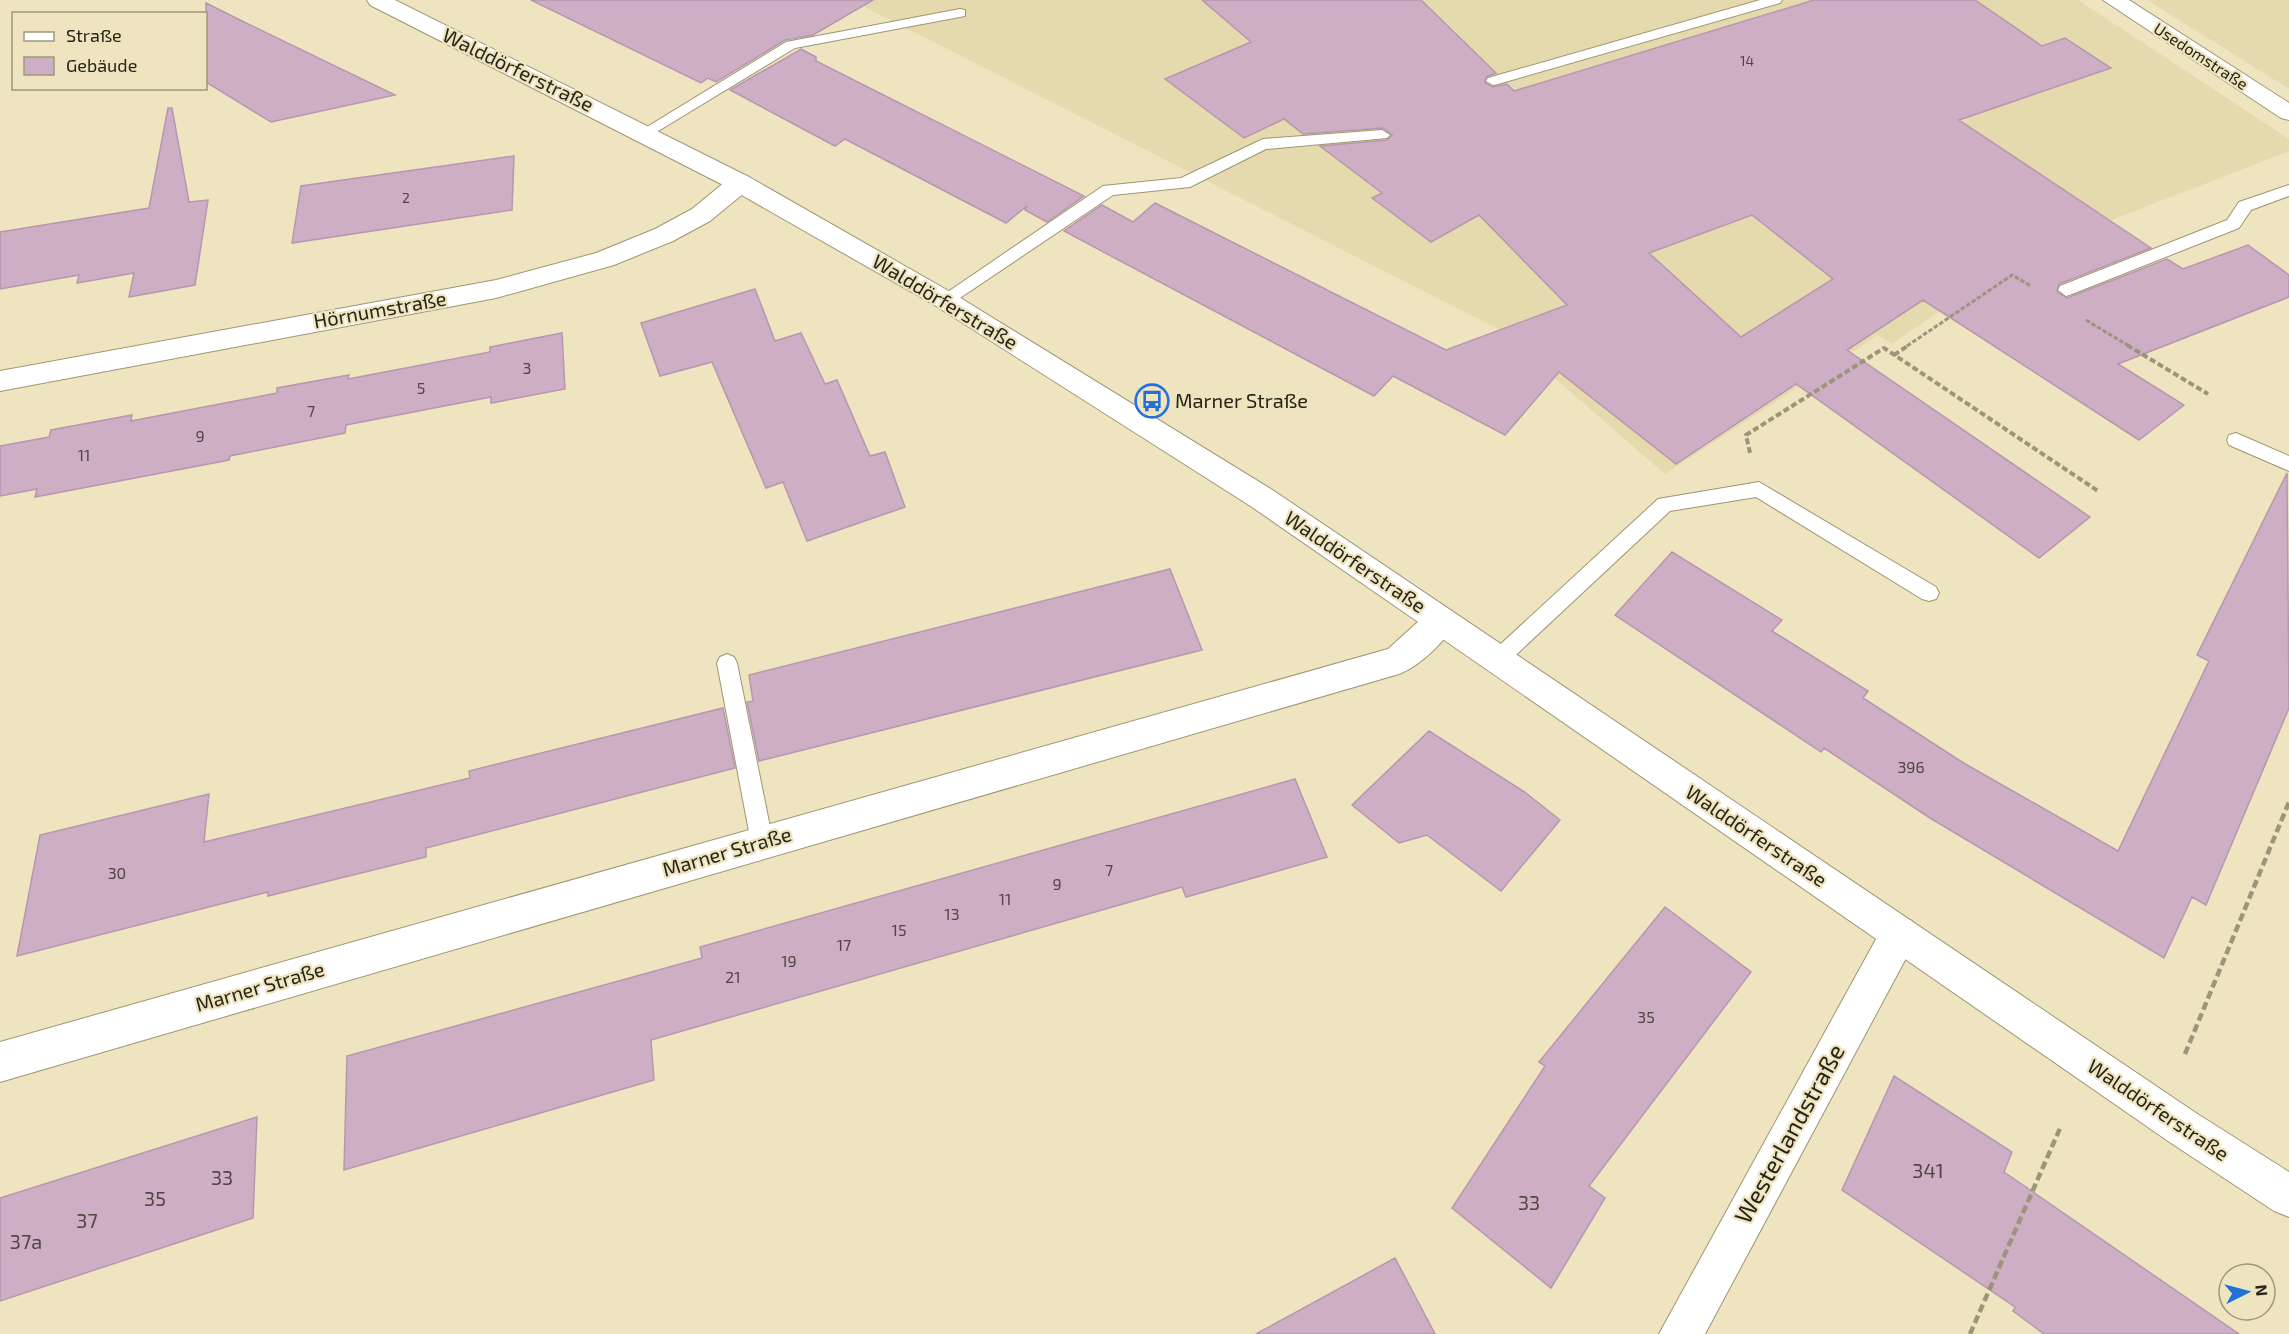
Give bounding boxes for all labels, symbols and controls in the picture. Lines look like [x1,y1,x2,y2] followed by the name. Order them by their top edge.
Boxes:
[12,12,207,90] legend
[2151,18,2252,93] street label: Usedomstraße
[439,22,598,116] street label: Walddörferstraße
[66,24,122,46] text: Straße
[1740,52,1754,69] house number: 14
[66,54,137,76] text: Gebäude
[402,189,410,206] house number: 2
[869,248,1022,354] street label: Walddörferstraße
[312,286,448,332] street label: Hörnumstraße
[523,358,531,377] house number: 3
[417,378,425,397] house number: 5
[1134,383,1170,419] bus stop icon: Marner Straße
[1175,388,1308,412] place label: Marner Straße
[307,401,315,420] house number: 7
[195,426,205,445] house number: 9
[78,445,90,464] house number: 11
[1280,505,1431,617] street label: Walddörferstraße
[1897,757,1925,776] house number: 396
[1681,779,1832,891] street label: Walddörferstraße
[660,821,794,881] street label: Marner Straße
[1105,860,1113,879] house number: 7
[108,863,126,882] house number: 30
[1052,874,1062,893] house number: 9
[999,889,1011,908] house number: 11
[944,904,960,923] house number: 13
[892,920,906,939] house number: 15
[837,935,851,954] house number: 17
[781,951,797,970] house number: 19
[193,956,327,1016] street label: Marner Straße
[725,967,741,986] house number: 21
[1637,1007,1655,1026] house number: 35
[1727,1039,1850,1228] street label: Westerlandstraße
[2083,1053,2234,1165] street label: Walddörferstraße
[1912,1158,1944,1182] house number: 341
[211,1165,233,1189] house number: 33
[144,1186,166,1210] house number: 35
[1518,1190,1540,1214] house number: 33
[76,1208,98,1232] house number: 37
[10,1229,42,1253] house number: 37a
[2217,1262,2277,1322] north arrow
[2252,1284,2272,1297] text: N

